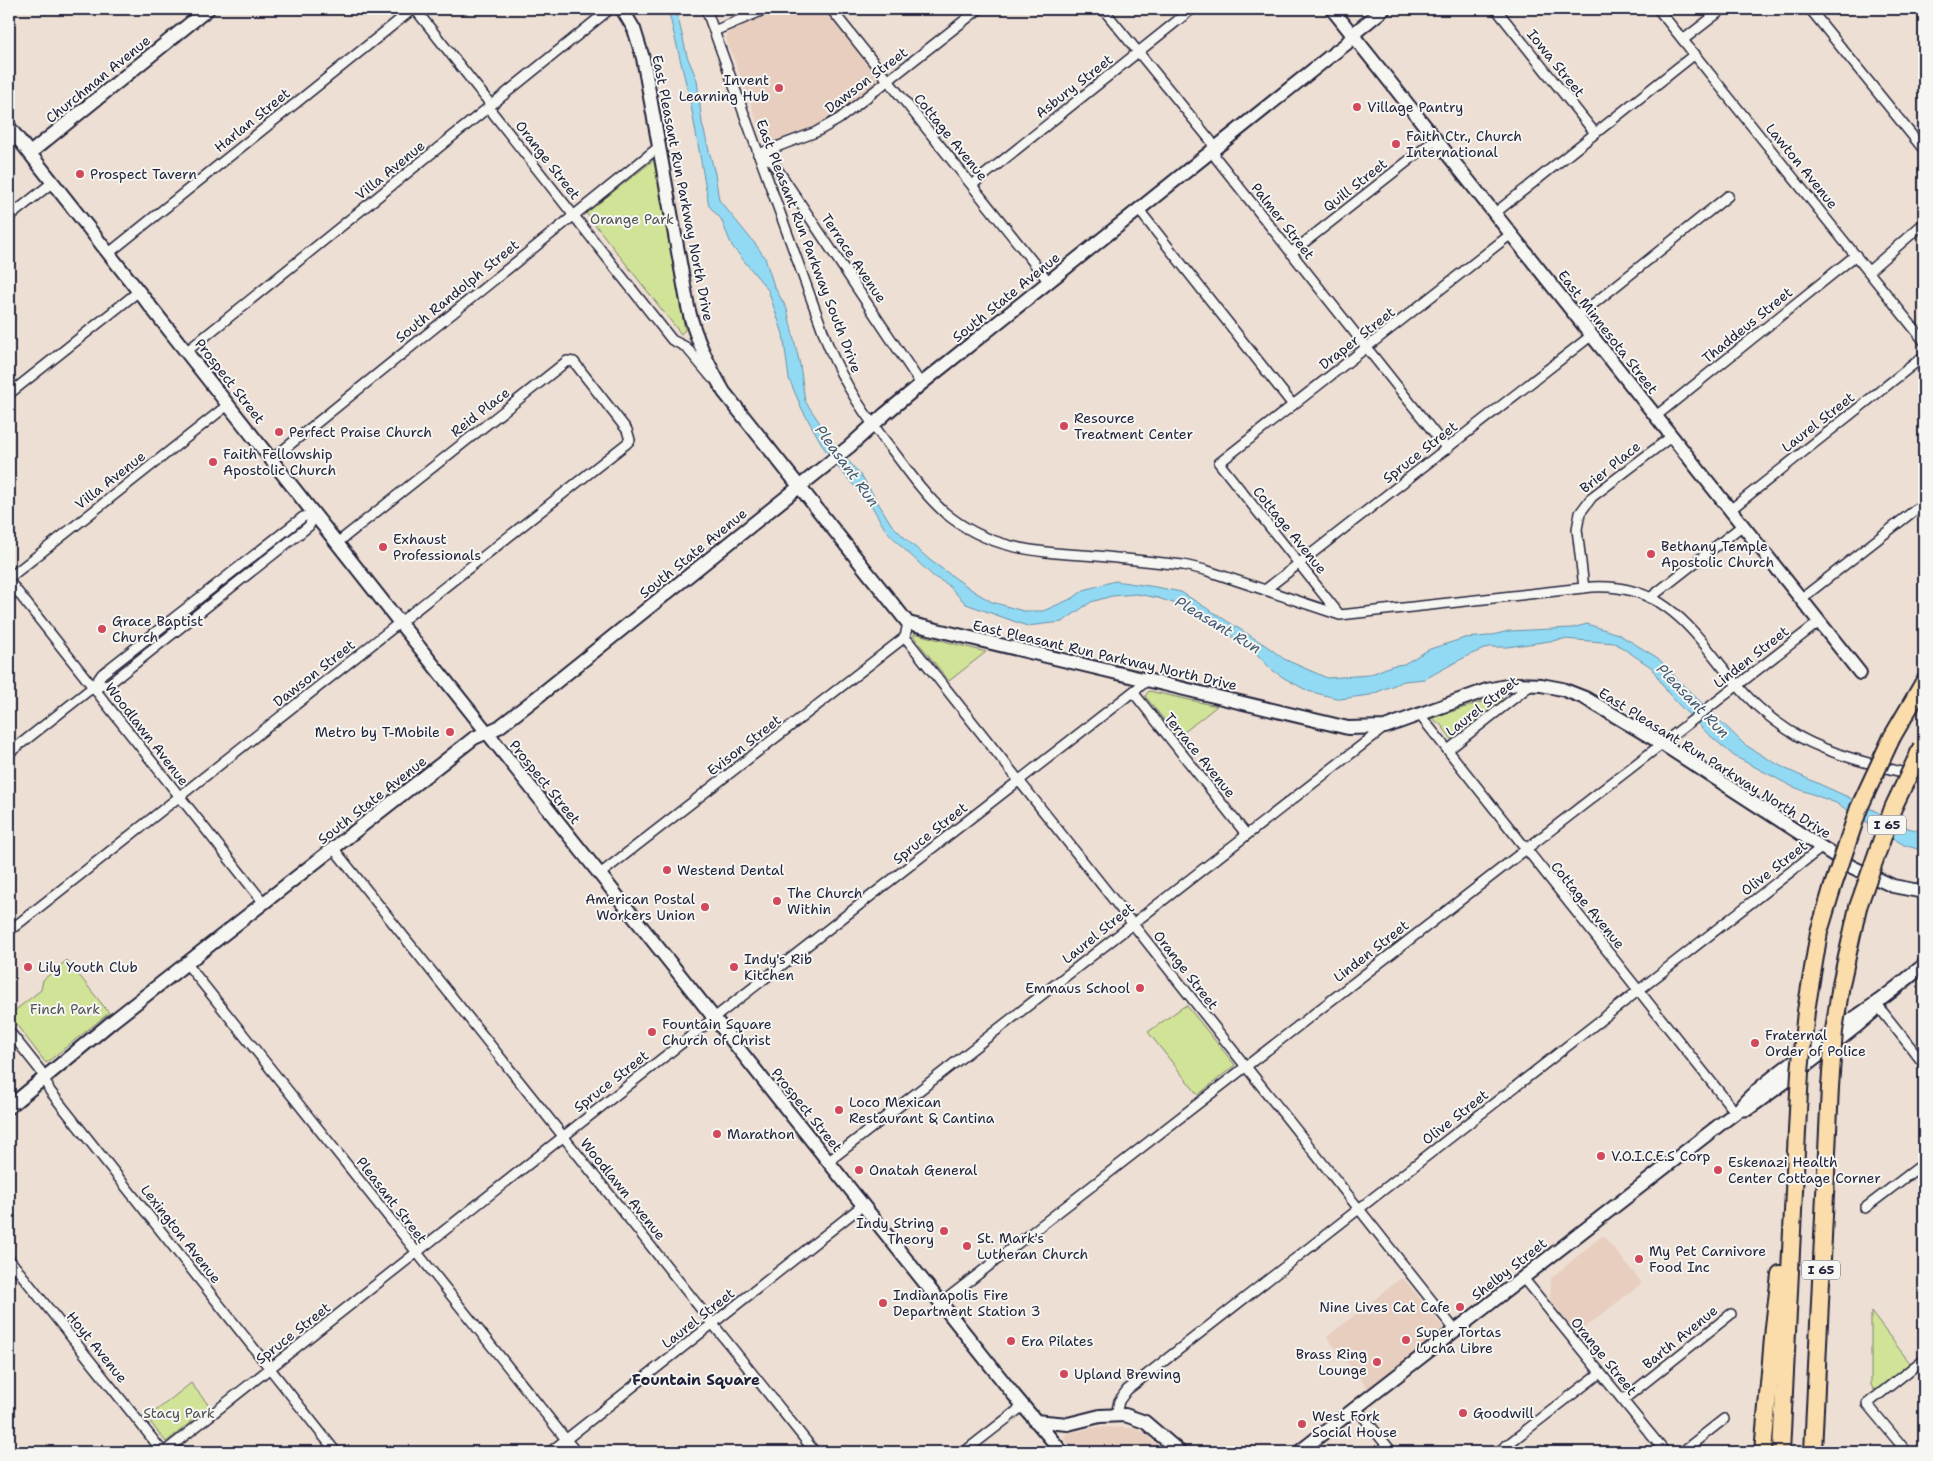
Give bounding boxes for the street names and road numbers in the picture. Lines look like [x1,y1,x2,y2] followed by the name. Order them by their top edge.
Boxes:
[1523,25,1589,101] street label: Iowa Street
[42,31,154,127] street label: Churchman Avenue
[821,43,911,117] street label: Dawson Street
[1032,50,1116,122] street label: Asbury Street
[648,53,718,323] street label: East Pleasant Run Parkway North Drive
[211,84,293,156] street label: Harlan Street
[910,90,992,184] street label: Cottage Avenue
[512,117,584,203] street label: Orange Street
[752,117,866,375] street label: East Pleasant Run Parkway South Drive
[1762,120,1842,212] street label: Lawton Avenue
[351,136,429,204] street label: Villa Avenue
[1319,154,1391,216] street label: Quill Street
[1247,179,1319,263] street label: Palmer Street
[817,210,891,306] street label: Terrace Avenue
[391,236,523,346] street label: South Randolph Street
[949,248,1064,346] street label: South State Avenue
[1554,266,1662,398] street label: East Minnesota Street
[1698,283,1796,367] street label: Thaddeus Street
[1315,303,1399,373] street label: Draper Street
[191,335,269,427] street label: Prospect Street
[447,383,513,441] street label: Reid Place
[1778,388,1858,456] street label: Laurel Street
[1379,417,1461,487] street label: Spruce Street
[1576,437,1644,497] street label: Brier Place
[71,447,149,513] street label: Villa Avenue
[1249,483,1331,577] street label: Cottage Avenue
[636,504,751,602] street label: South State Avenue
[971,616,1239,694] street label: East Pleasant Run Parkway North Drive
[1710,622,1792,692] street label: Linden Street
[269,635,359,711] street label: Dawson Street
[1442,672,1522,740] street label: Laurel Street
[101,679,193,789] street label: Woodlawn Avenue
[1595,684,1835,842] street label: East Pleasant Run Parkway North Drive
[1160,709,1240,801] street label: Terrace Avenue
[703,711,785,779] street label: Evison Street
[506,736,584,828] street label: Prospect Street
[314,752,430,848] street label: South State Avenue
[889,798,971,868] street label: Spruce Street
[1868,816,1906,834] road number: I 65
[1737,836,1811,900] street label: Olive Street
[1547,858,1629,952] street label: Cottage Avenue
[1058,898,1138,968] street label: Laurel Street
[1330,916,1412,986] street label: Linden Street
[1150,927,1222,1013] street label: Orange Street
[570,1046,652,1116] street label: Spruce Street
[768,1064,846,1156] street label: Prospect Street
[1418,1085,1492,1149] street label: Olive Street
[576,1134,670,1244] street label: Woodlawn Avenue
[353,1153,431,1247] street label: Pleasant Street
[137,1181,225,1287] street label: Lexington Avenue
[1468,1234,1550,1304] street label: Shelby Street
[1802,1260,1840,1280] road number: I 65
[658,1284,738,1352] street label: Laurel Street
[252,1298,334,1368] street label: Spruce Street
[1639,1301,1721,1373] street label: Barth Avenue
[63,1308,131,1386] street label: Hoyt Avenue
[1567,1313,1641,1399] street label: Orange Street

